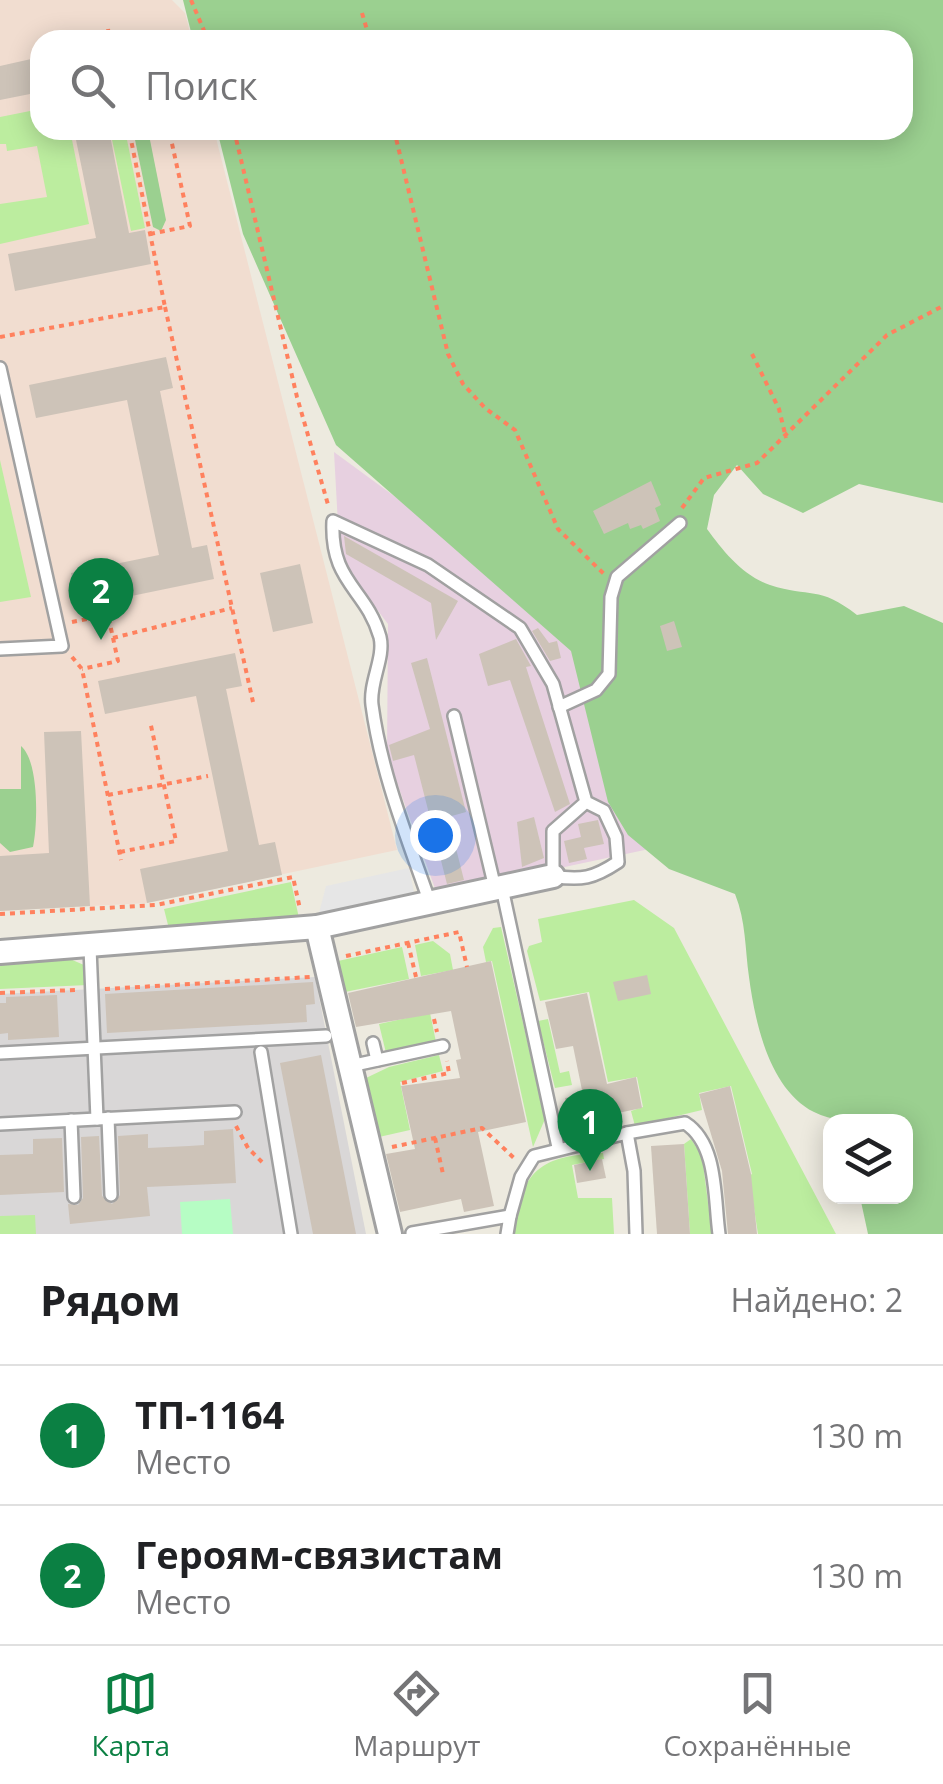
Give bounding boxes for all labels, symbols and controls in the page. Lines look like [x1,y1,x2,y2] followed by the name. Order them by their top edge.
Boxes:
[30,30,913,140] search box
[65,58,120,113] icon: search
[145,59,258,111] text: Поиск
[68,558,134,640] pin: 2
[410,810,461,861] your location
[558,1088,622,1171] pin: 1
[823,1114,913,1204] map controls
[823,1114,913,1204] button: layers
[40,1271,181,1328] text: Рядом
[730,1278,903,1321] text: Найдено: 2
[135,1388,284,1440] text: ТП-1164
[63,1414,82,1457] text: 1
[810,1414,903,1457] text: 130 m
[135,1440,231,1483] text: Место
[135,1528,503,1580] text: Героям-связистам
[63,1554,82,1597] text: 2
[810,1554,903,1597] text: 130 m
[135,1580,231,1623] text: Место
[92,1666,170,1764] tab: Карта
[353,1666,480,1764] tab: Маршрут
[663,1666,851,1764] tab: Сохранённые

